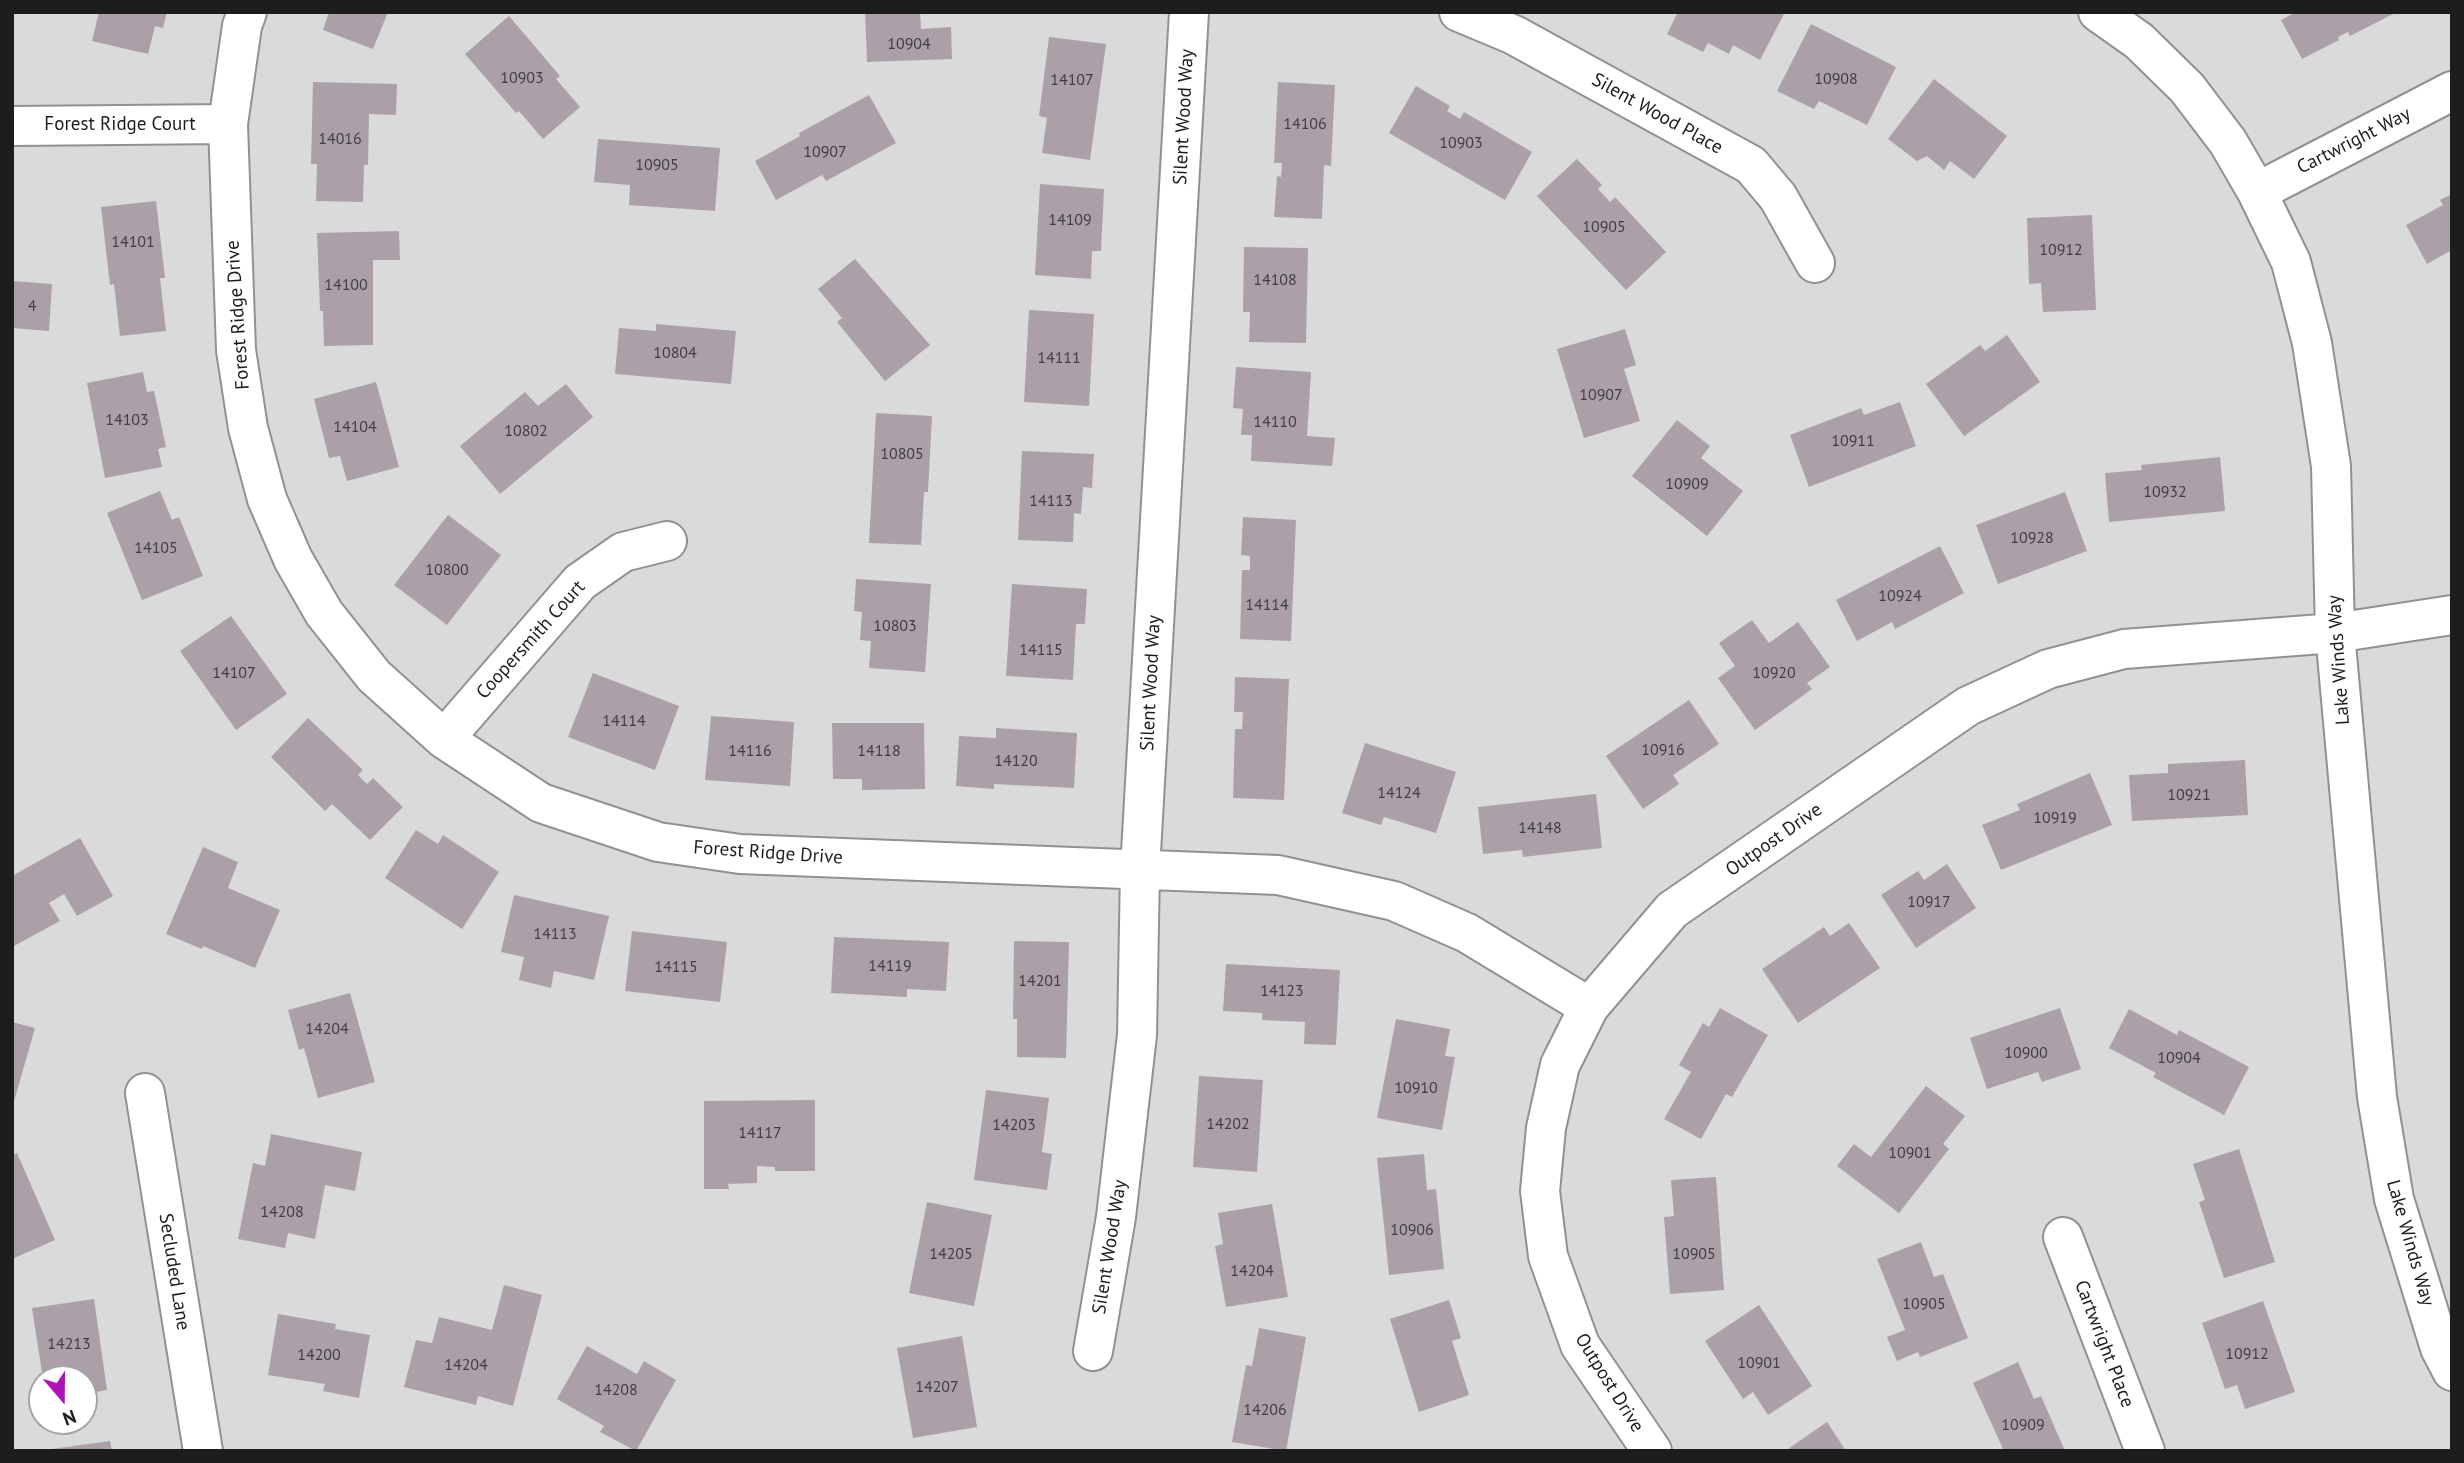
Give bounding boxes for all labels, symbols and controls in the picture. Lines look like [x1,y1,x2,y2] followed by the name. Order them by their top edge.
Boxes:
[887,34,931,54] house number: 10904
[1169,48,1199,186] street label: Silent Wood Way
[500,68,544,88] house number: 10903
[1588,69,1726,159] street label: Silent Wood Place
[1814,69,1858,89] house number: 10908
[1050,70,1094,90] house number: 14107
[2293,103,2415,179] street label: Cartwright Way
[44,114,196,136] street label: Forest Ridge Court
[1283,114,1327,134] house number: 14106
[318,129,362,149] house number: 14016
[1439,133,1483,153] house number: 10903
[803,142,847,162] house number: 10907
[635,155,679,175] house number: 10905
[1048,210,1092,230] house number: 14109
[1582,217,1626,237] house number: 10905
[111,232,155,252] house number: 14101
[221,240,255,390] street label: Forest Ridge Drive
[2039,240,2083,260] house number: 10912
[1253,270,1297,290] house number: 14108
[324,275,368,295] house number: 14100
[28,296,36,316] house number: 4
[653,343,697,363] house number: 10804
[1037,348,1081,368] house number: 14111
[1579,385,1623,405] house number: 10907
[105,410,149,430] house number: 14103
[1253,412,1297,432] house number: 14110
[333,417,377,437] house number: 14104
[504,421,548,441] house number: 10802
[1831,431,1875,451] house number: 10911
[880,444,924,464] house number: 10805
[1665,474,1709,494] house number: 10909
[2143,482,2187,502] house number: 10932
[1029,491,1073,511] house number: 14113
[2010,528,2054,548] house number: 10928
[134,538,178,558] house number: 14105
[425,560,469,580] house number: 10800
[472,576,590,704] street label: Coopersmith Court
[1878,586,1922,606] house number: 10924
[2323,594,2355,726] street label: Lake Winds Way
[1245,595,1289,615] house number: 14114
[1136,614,1166,752] street label: Silent Wood Way
[873,616,917,636] house number: 10803
[1019,640,1063,660] house number: 14115
[212,663,256,683] house number: 14107
[1752,663,1796,683] house number: 10920
[602,711,646,731] house number: 14114
[1641,740,1685,760] house number: 10916
[728,741,772,761] house number: 14116
[857,741,901,761] house number: 14118
[994,751,1038,771] house number: 14120
[1377,783,1421,803] house number: 14124
[2167,785,2211,805] house number: 10921
[1721,798,1827,882] street label: Outpost Drive
[2033,808,2077,828] house number: 10919
[1518,818,1562,838] house number: 14148
[693,836,843,870] street label: Forest Ridge Drive
[1907,892,1951,912] house number: 10917
[533,924,577,944] house number: 14113
[868,956,912,976] house number: 14119
[654,957,698,977] house number: 14115
[1018,971,1062,991] house number: 14201
[1260,981,1304,1001] house number: 14123
[305,1019,349,1039] house number: 14204
[2004,1043,2048,1063] house number: 10900
[2157,1048,2201,1068] house number: 10904
[1394,1078,1438,1098] house number: 10910
[1206,1114,1250,1134] house number: 14202
[992,1115,1036,1135] house number: 14203
[738,1123,782,1143] house number: 14117
[1888,1143,1932,1163] house number: 10901
[2381,1177,2439,1309] street label: Lake Winds Way
[1088,1178,1132,1316] street label: Silent Wood Way
[260,1202,304,1222] house number: 14208
[154,1212,194,1332] street label: Secluded Lane
[1390,1220,1434,1240] house number: 10906
[929,1244,973,1264] house number: 14205
[1672,1244,1716,1264] house number: 10905
[1230,1261,1274,1281] house number: 14204
[2069,1277,2139,1411] street label: Cartwright Place
[1902,1294,1946,1314] house number: 10905
[1570,1329,1648,1437] street label: Outpost Drive
[47,1334,91,1354] house number: 14213
[2225,1344,2269,1364] house number: 10912
[297,1345,341,1365] house number: 14200
[1737,1353,1781,1373] house number: 10901
[444,1355,488,1375] house number: 14204
[28,1365,98,1435] north arrow
[915,1377,959,1397] house number: 14207
[594,1380,638,1400] house number: 14208
[1243,1400,1287,1420] house number: 14206
[60,1404,79,1431] text: N
[2001,1415,2045,1435] house number: 10909

